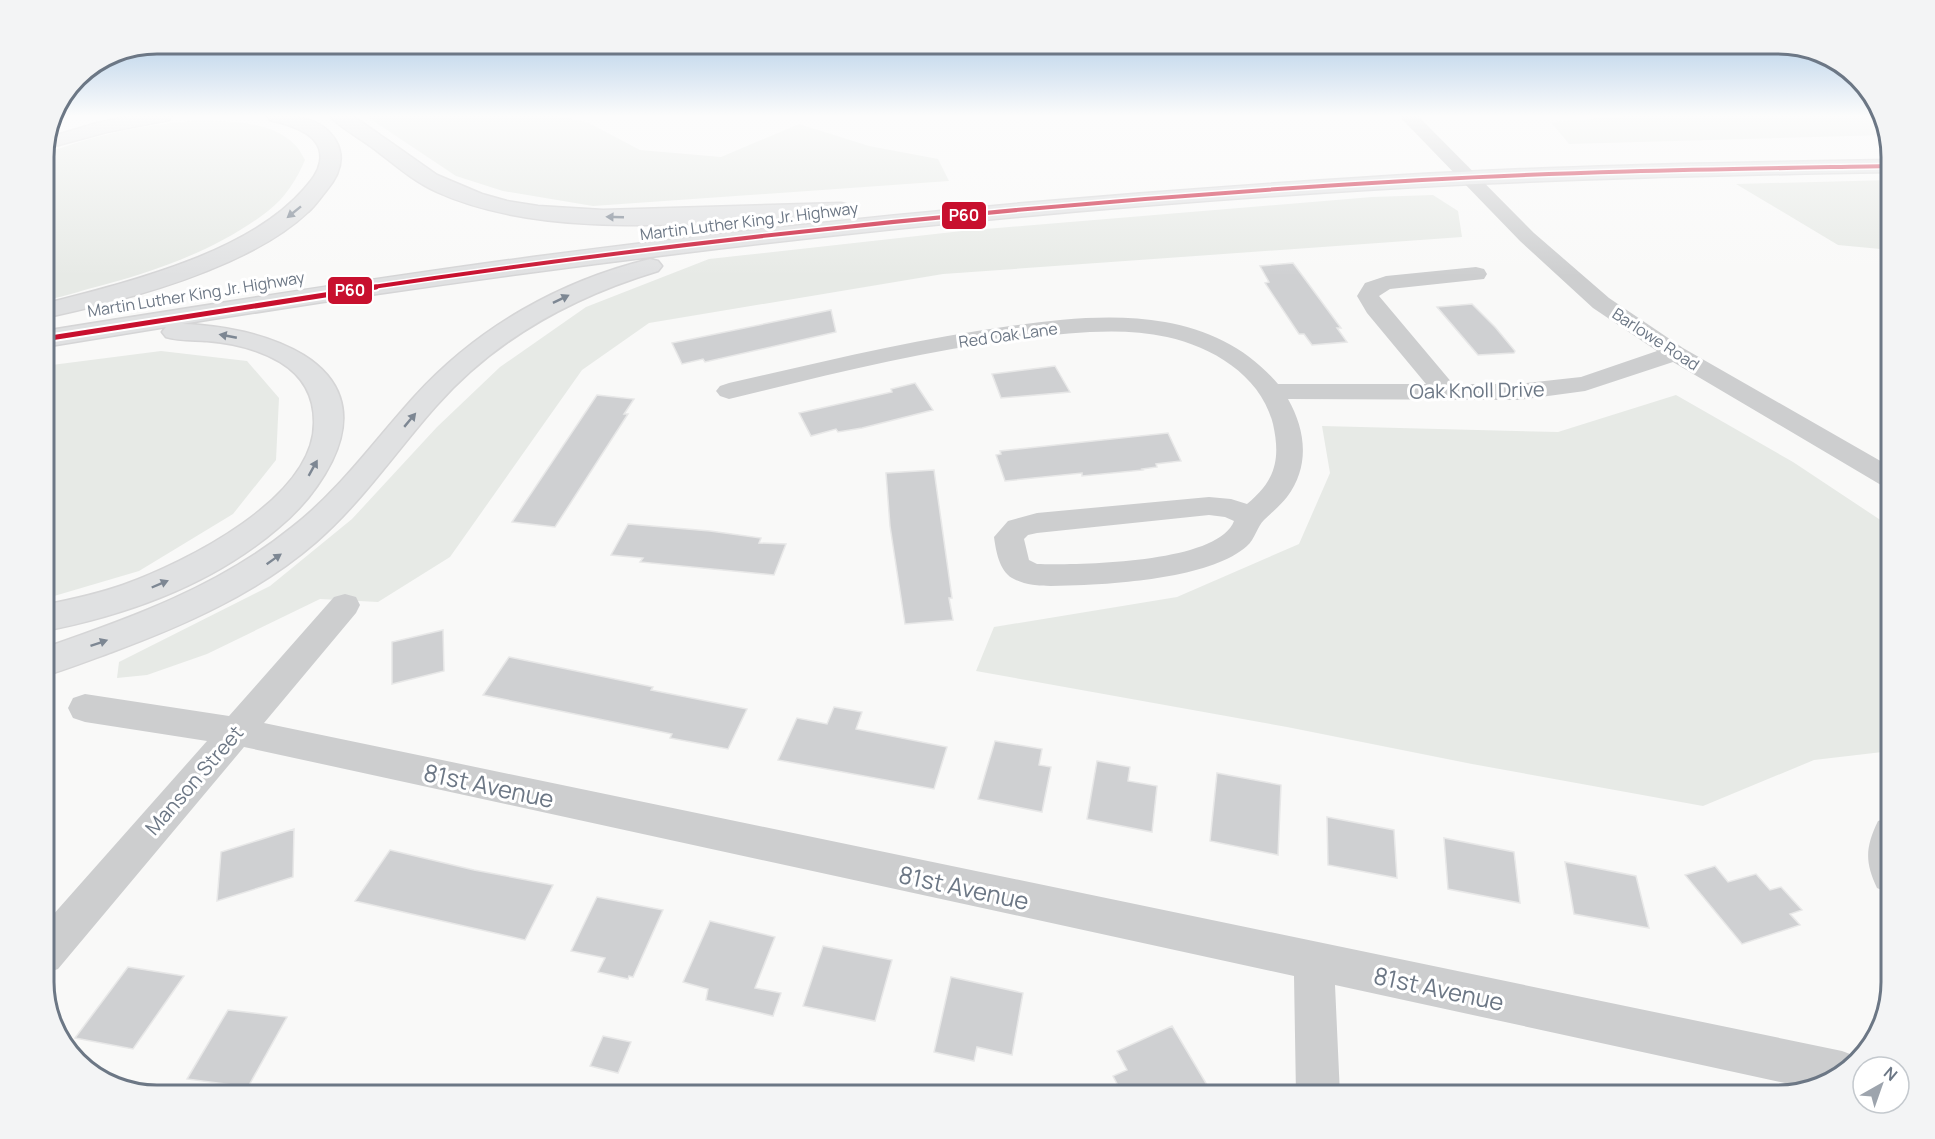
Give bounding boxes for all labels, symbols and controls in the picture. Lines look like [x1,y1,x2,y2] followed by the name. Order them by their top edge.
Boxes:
[639,197,860,245] street label: Martin Luther King Jr. Highway
[941,201,987,230] line badge: P60
[949,204,979,226] text: P60
[286,205,301,218] one-way arrow
[606,213,625,222] one-way arrow
[86,266,307,322] street label: Martin Luther King Jr. Highway
[327,276,373,305] line badge: P60
[335,279,365,301] text: P60
[552,295,569,304] one-way arrow
[1608,303,1704,375] street label: Barlowe Road
[957,317,1059,353] street label: Red Oak Lane
[218,331,237,340] one-way arrow
[1409,375,1545,405] street label: Oak Knoll Drive
[403,413,416,428] one-way arrow
[308,460,318,477] one-way arrow
[266,554,282,565] one-way arrow
[151,579,169,588] one-way arrow
[90,637,108,647] one-way arrow
[139,720,249,840] street label: Manson Street
[421,755,557,815] street label: 81st Avenue
[896,857,1032,917] street label: 81st Avenue
[1371,958,1507,1018] street label: 81st Avenue
[1851,1055,1911,1115] north arrow
[1879,1061,1902,1086] text: N

